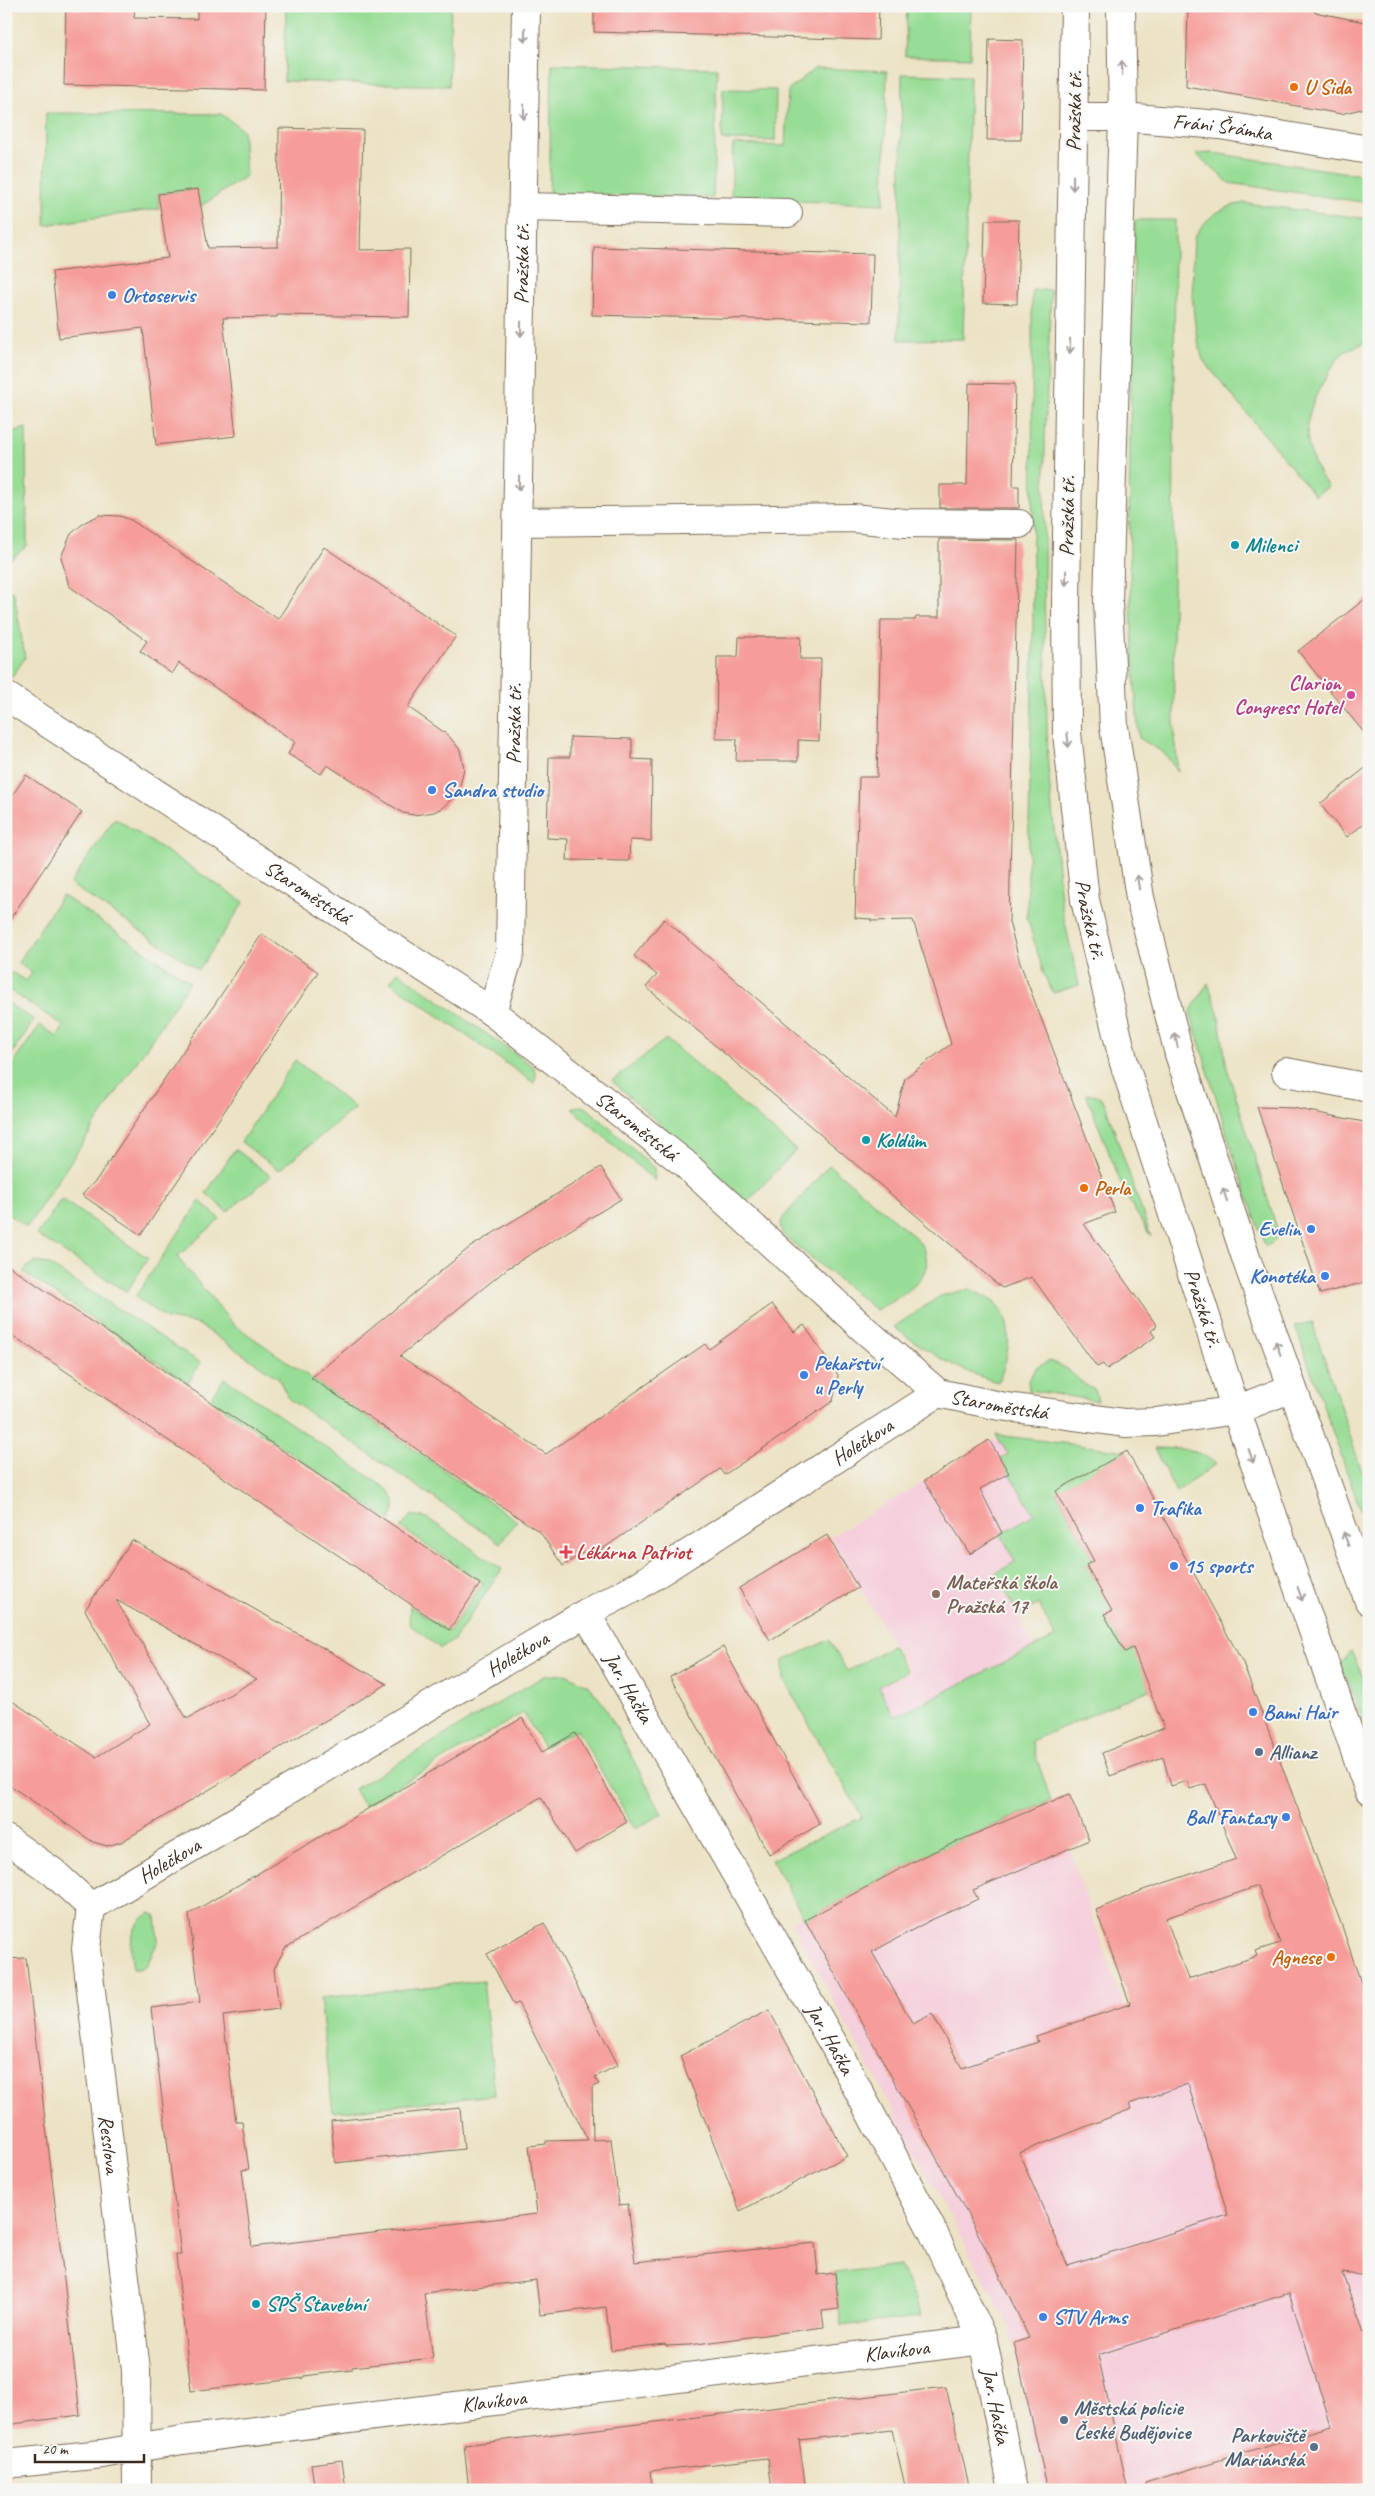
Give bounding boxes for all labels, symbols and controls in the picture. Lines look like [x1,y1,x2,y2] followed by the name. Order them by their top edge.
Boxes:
[521,27,530,43] one-way arrow
[1117,60,1127,76] one-way arrow
[1060,70,1088,152] street label: Pražská tř.
[1304,74,1353,100] place label: U Sida
[1288,81,1300,93] marker: U Sida
[519,104,529,120] one-way arrow
[1172,108,1276,147] street label: Fráni Šrámka
[1068,174,1078,191] one-way arrow
[508,222,535,304] street label: Pražská tř.
[122,282,198,308] place label: Ortoservis
[106,289,118,301] marker: Ortoservis
[516,321,526,337] one-way arrow
[1066,337,1075,353] one-way arrow
[514,474,524,491] one-way arrow
[1053,475,1081,557] street label: Pražská tř.
[1245,532,1300,558] place label: Milenci
[1229,539,1241,551] marker: Milenci
[1061,570,1071,586] one-way arrow
[1234,670,1345,720] place label: Clarion Congress Hotel
[500,682,528,764] street label: Pražská tř.
[1345,689,1357,701] marker: Clarion Congress Hotel
[1063,732,1073,748] one-way arrow
[442,777,546,803] place label: Sandra studio
[426,784,438,796] marker: Sandra studio
[259,854,358,931] street label: Staroměstská
[1133,874,1143,890] one-way arrow
[1070,878,1112,963] street label: Pražská tř.
[1171,1032,1180,1048] one-way arrow
[590,1085,685,1168] street label: Staroměstská
[876,1127,927,1153] place label: Koldům
[860,1134,872,1146] marker: Koldům
[1094,1175,1132,1201] place label: Perla
[1078,1182,1090,1194] marker: Perla
[1220,1187,1229,1203] one-way arrow
[1259,1216,1302,1242] place label: Evelin
[1305,1223,1317,1235] marker: Evelin
[1250,1263,1317,1289] place label: Konotéka
[1178,1265,1228,1351] street label: Pražská tř.
[1319,1270,1331,1282] marker: Konotéka
[1273,1341,1282,1357] one-way arrow
[814,1350,884,1400] place label: Pekařství u Perly
[798,1369,810,1381] marker: Pekařství u Perly
[948,1383,1051,1426] street label: Staroměstská
[827,1412,899,1471] street label: Holečkova
[1247,1448,1257,1464] one-way arrow
[1150,1495,1202,1521] place label: Trafika
[1134,1502,1146,1514] marker: Trafika
[1341,1532,1350,1547] one-way arrow
[576,1539,694,1565] place label: Lékárna Patriot
[560,1546,572,1558] marker: Lékárna Patriot
[1184,1553,1255,1579] place label: 15 sports
[1168,1560,1180,1572] marker: 15 sports
[946,1569,1058,1619] place label: Mateřská škola Pražská 17
[1296,1586,1305,1601] one-way arrow
[930,1588,942,1600] marker: Mateřská škola Pražská 17
[482,1624,555,1682] street label: Holečkova
[598,1647,660,1729] street label: Jar. Haška
[1263,1699,1339,1725] place label: Bami Hair
[1247,1706,1259,1718] marker: Bami Hair
[1269,1739,1319,1765] place label: Allianz
[1253,1746,1265,1758] marker: Allianz
[1185,1804,1279,1830] place label: Ball Fantasy
[1280,1811,1292,1823] marker: Ball Fantasy
[133,1831,206,1889] street label: Holečkova
[1272,1944,1323,1970] place label: Agnese
[1325,1951,1337,1963] marker: Agnese
[799,1998,861,2080] street label: Jar. Haška
[93,2114,126,2177] street label: Resslova
[266,2291,370,2317] place label: SPŠ Stavební
[250,2298,262,2310] marker: SPŠ Stavební
[1053,2304,1130,2330] place label: STV Arms
[1037,2311,1049,2323] marker: STV Arms
[863,2334,932,2368] street label: Klavíkova
[976,2365,1017,2448] street label: Jar. Haška
[460,2384,529,2418] street label: Klavíkova
[1074,2395,1192,2445] place label: Městská policie České Budějovice
[1058,2414,1070,2426] marker: Městská policie České Budějovice
[1224,2422,1307,2472] place label: Parkoviště Mariánská
[35,2431,144,2463] scale bar
[42,2440,69,2459] text: 20 m
[1308,2441,1320,2453] marker: Parkoviště Mariánská

